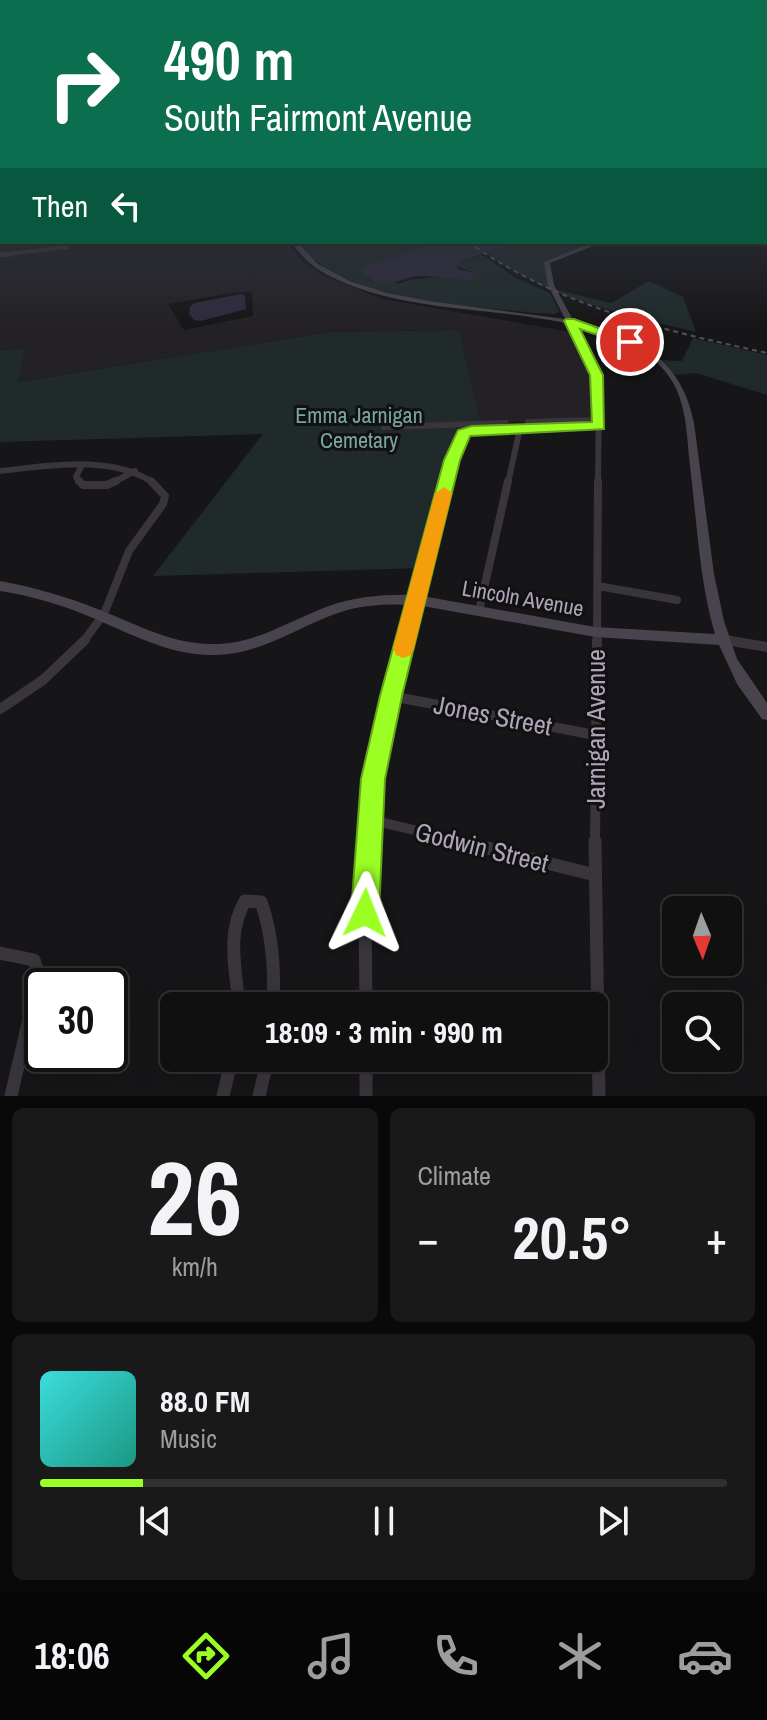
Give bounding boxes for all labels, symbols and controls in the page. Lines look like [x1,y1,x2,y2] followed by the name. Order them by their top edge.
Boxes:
[164,22,294,97] text: 490 m
[32,32,136,136] icon: right
[164,94,472,142] text: South Fairmont Avenue
[104,184,148,228] icon: left
[32,186,88,226] text: Then
[596,308,664,376] pin
[608,320,652,364] icon: arrive
[295,400,423,455] park label: Emma Jarnigan Cemetary
[460,573,586,623] street label: Lincoln Avenue
[578,649,613,809] street label: Jarnigan Avenue
[431,686,555,744] street label: Jones Street
[412,814,552,880] street label: Godwin Street
[323,871,407,955] position arrow
[662,896,742,976] north arrow
[662,896,742,1072] map controls
[24,968,128,1072] speed limit sign: 30
[662,992,742,1072] button: search
[265,1012,503,1052] text: 18:09 · 3 min · 990 m
[147,1127,242,1267] text: 26
[418,1158,491,1193] text: Climate
[512,1197,632,1278] text: 20.5°
[418,1208,439,1268] text: −
[706,1208,727,1268] text: +
[172,1249,218,1284] text: km/h
[160,1381,250,1421] text: 88.0 FM
[160,1421,217,1456] text: Music
[133,1499,177,1543] icon: previous
[362,1499,406,1543] icon: pause
[591,1499,635,1543] icon: next
[178,1628,234,1684] icon: directions
[303,1628,359,1684] icon: music
[428,1628,484,1684] icon: phone
[552,1628,608,1684] icon: climate
[677,1628,733,1684] icon: car
[34,1632,110,1680] text: 18:06

